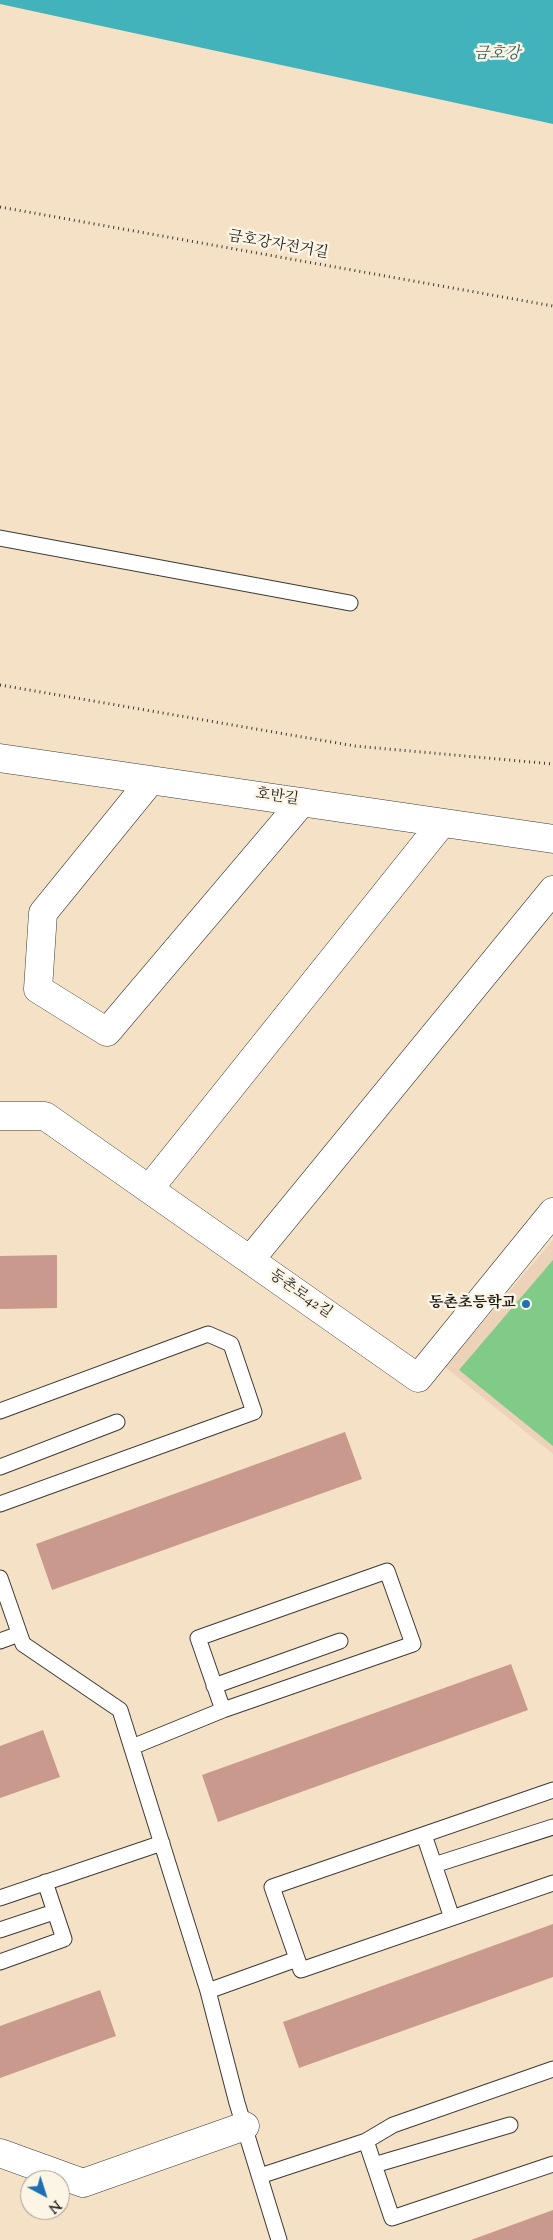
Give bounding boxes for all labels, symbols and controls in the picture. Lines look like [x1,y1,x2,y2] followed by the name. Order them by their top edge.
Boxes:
[474,45,520,65] water label: 금호강
[226,228,330,264] street label: 금호강자전거길
[254,786,300,810] street label: 호반길
[265,1267,335,1323] street label: 동촌로42길
[429,1295,516,1313] place label: 동촌초등학교
[520,1298,532,1310] marker: 동촌초등학교
[20,2170,70,2220] north arrow
[43,2194,65,2217] text: N

